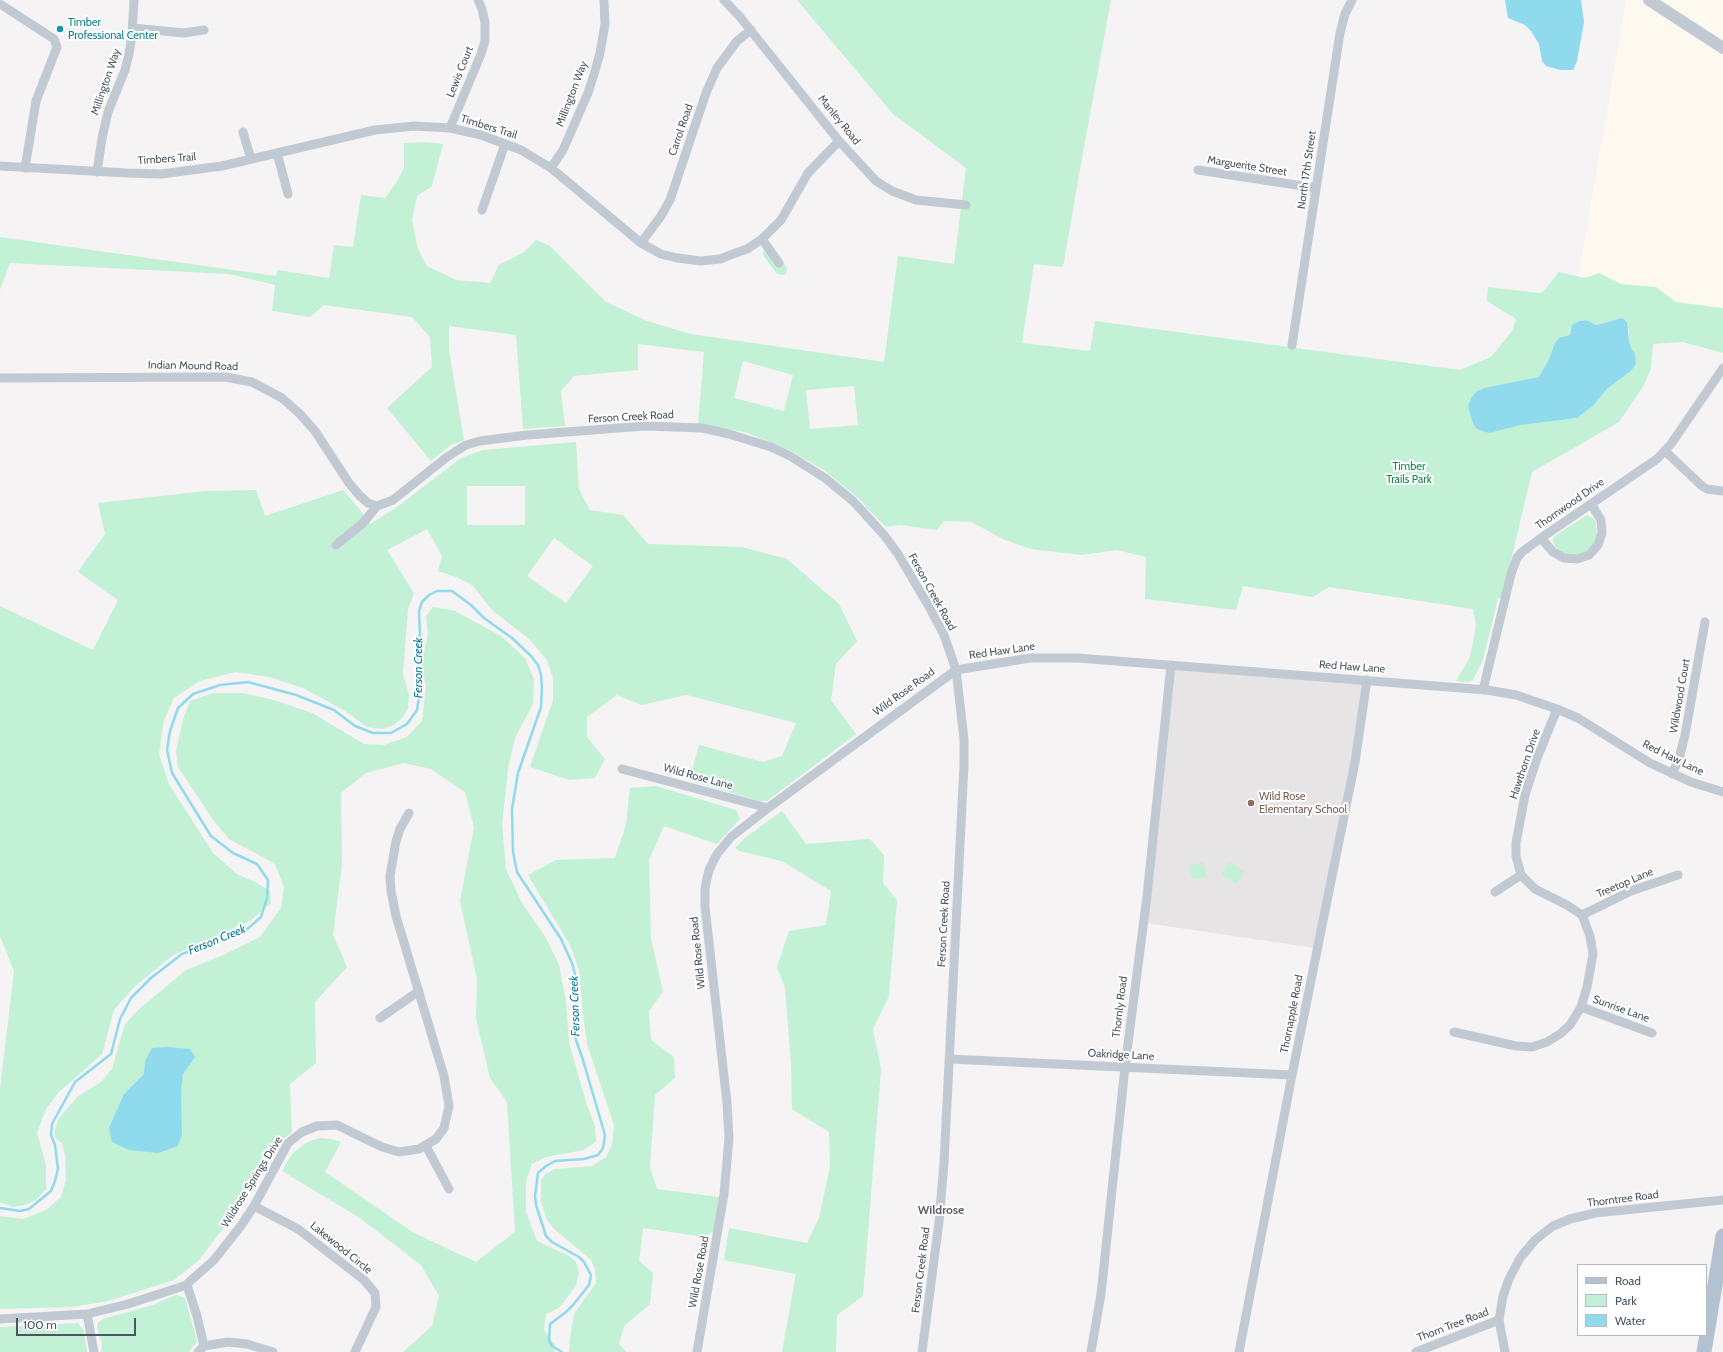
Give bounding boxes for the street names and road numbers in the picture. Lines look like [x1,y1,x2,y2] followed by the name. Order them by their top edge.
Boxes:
[444,44,476,100] street label: Lewis Court
[88,47,124,117] street label: Millington Way
[553,59,591,129] street label: Millington Way
[815,92,863,148] street label: Manley Road
[666,102,696,158] street label: Carrol Road
[459,112,519,142] street label: Timbers Trail
[1295,130,1319,210] street label: North 17th Street
[137,150,197,168] street label: Timbers Trail
[1206,153,1288,179] street label: Marguerite Street
[148,359,238,373] street label: Indian Mound Road
[588,408,674,426] street label: Ferson Creek Road
[1533,475,1607,533] street label: Thornwood Drive
[905,551,959,633] street label: Ferson Creek Road
[968,640,1036,662] street label: Red Haw Lane
[1318,658,1386,676] street label: Red Haw Lane
[1667,658,1693,734] street label: Wildwood Court
[871,665,937,719] street label: Wild Rose Road
[1507,727,1543,801] street label: Hawthorn Drive
[1640,738,1706,778] street label: Red Haw Lane
[662,761,734,793] street label: Wild Rose Lane
[1595,865,1655,901] street label: Treetop Lane
[935,881,953,967] street label: Ferson Creek Road
[688,916,708,990] street label: Wild Rose Road
[1278,974,1306,1054] street label: Thornapple Road
[1110,976,1130,1038] street label: Thornly Road
[1591,993,1651,1025] street label: Sunrise Lane
[1087,1047,1155,1063] street label: Oakridge Lane
[219,1134,285,1230] street label: Wildrose Springs Drive
[1586,1188,1660,1210] street label: Thorntree Road
[307,1219,375,1277] street label: Lakewood Circle
[909,1226,933,1314] street label: Ferson Creek Road
[686,1235,712,1309] street label: Wild Rose Road
[1415,1305,1491,1345] street label: Thorn Tree Road

